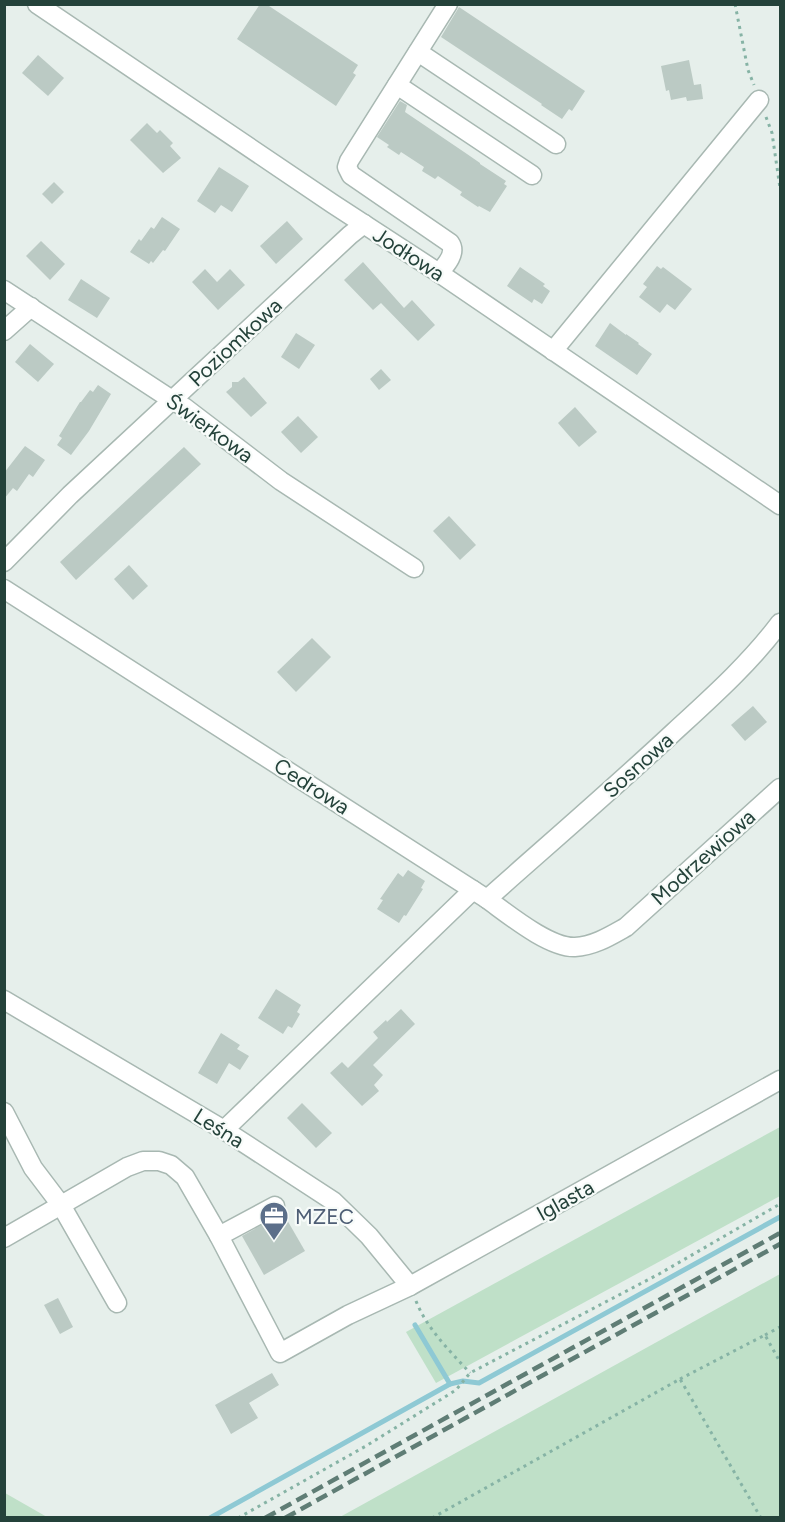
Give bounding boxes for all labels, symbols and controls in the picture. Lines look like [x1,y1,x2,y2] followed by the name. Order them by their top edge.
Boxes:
[369,222,449,286] street label: Jodłowa
[183,293,287,391] street label: Poziomkowa
[162,388,258,468] street label: Świerkowa
[598,727,678,803] street label: Sosnowa
[270,752,354,820] street label: Cedrowa
[646,804,760,910] street label: Modrzewiowa
[189,1103,249,1153] street label: Leśna
[532,1174,598,1226] street label: Iglasta
[258,1200,290,1242] office icon: MZEC
[295,1204,354,1229] place label: MZEC

